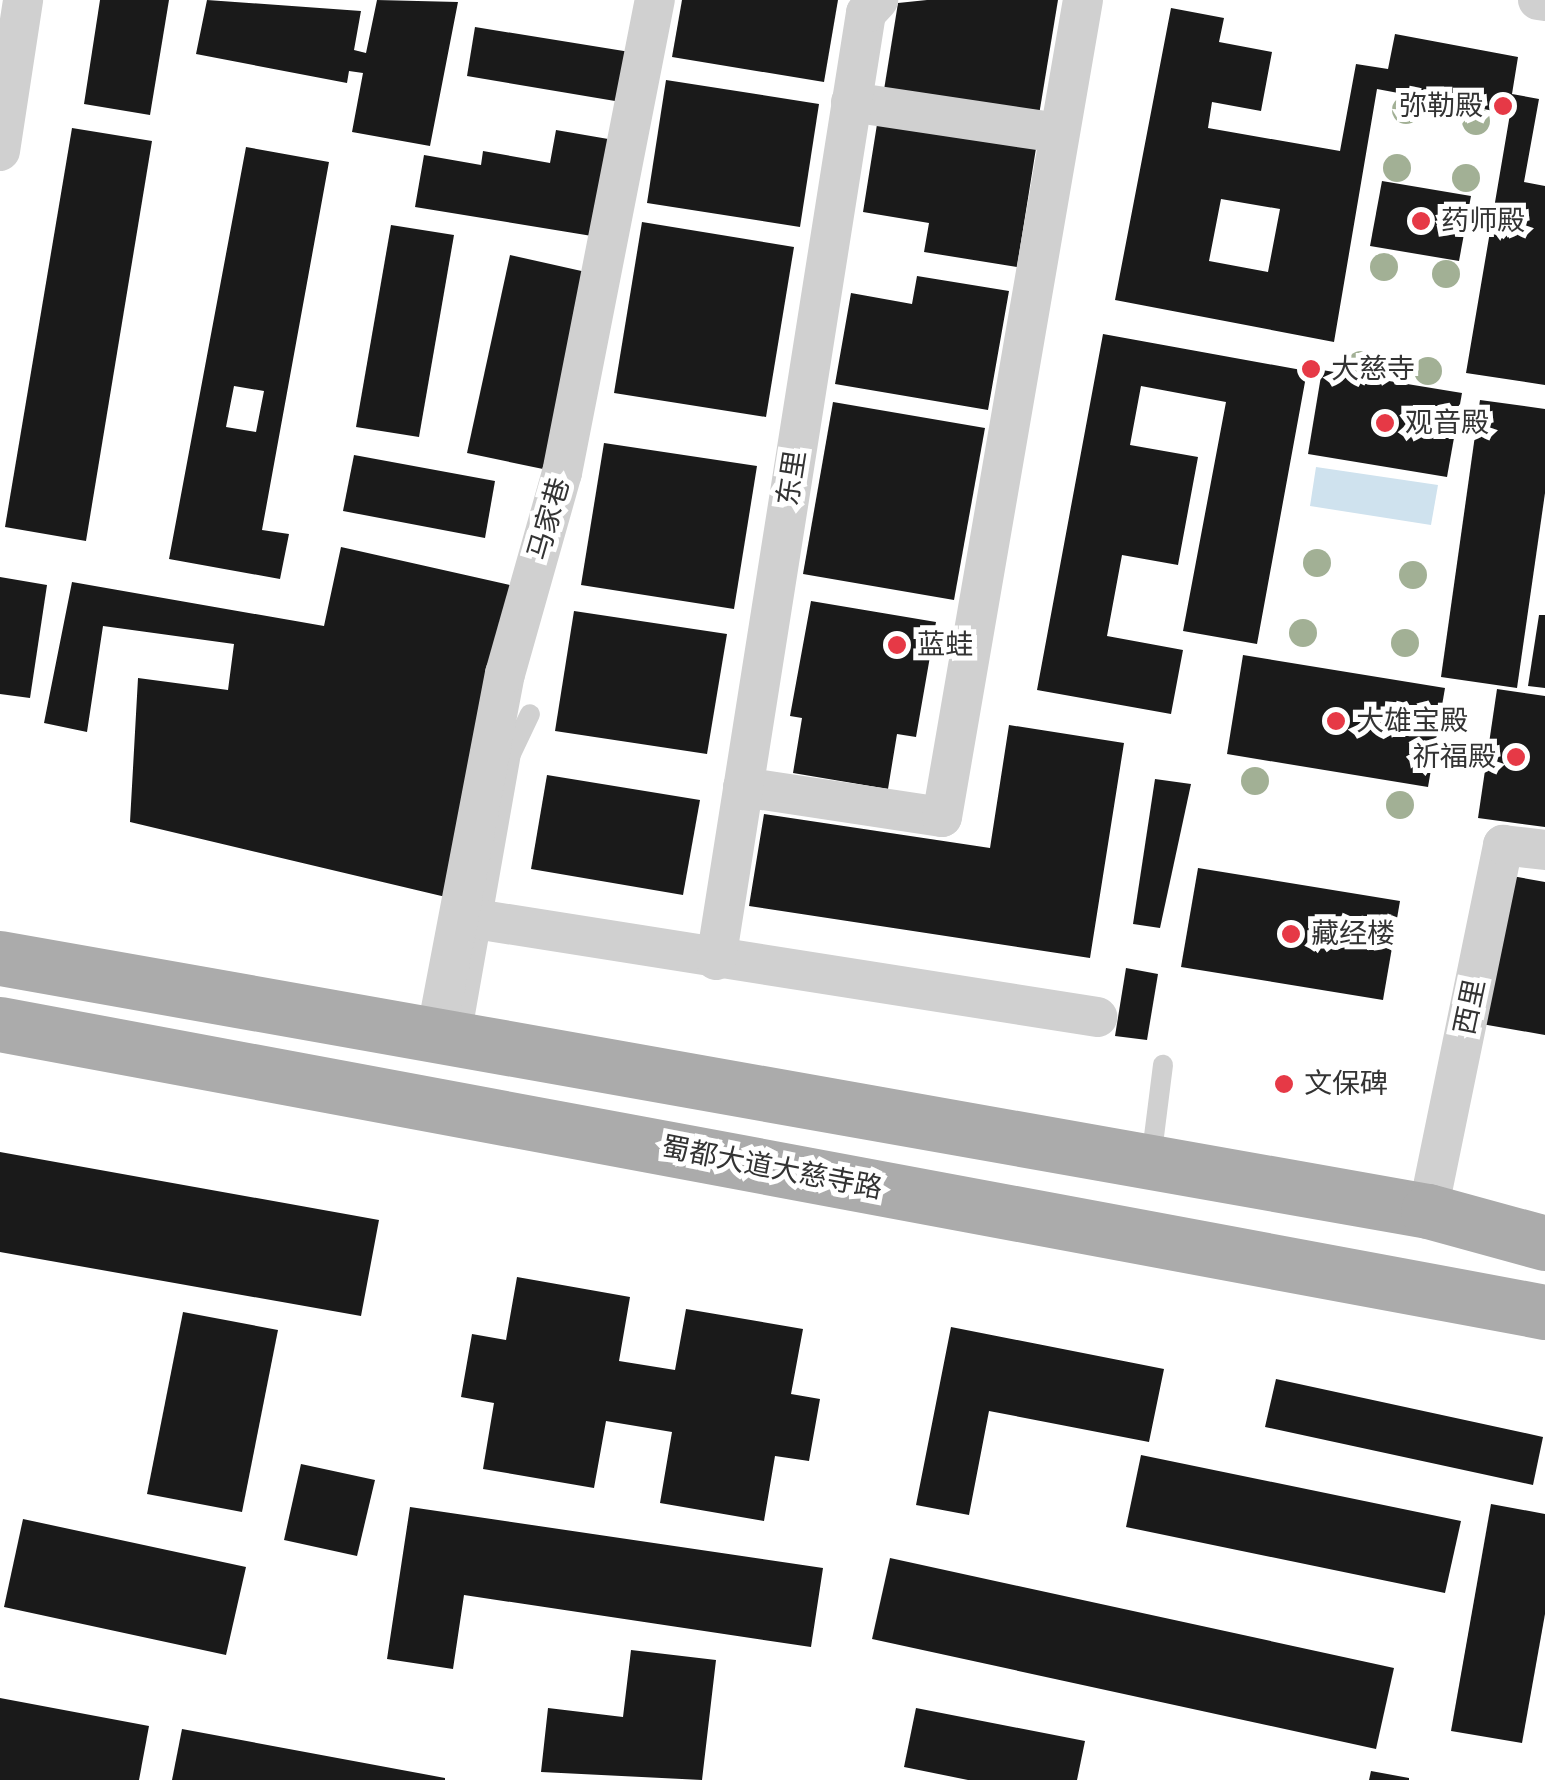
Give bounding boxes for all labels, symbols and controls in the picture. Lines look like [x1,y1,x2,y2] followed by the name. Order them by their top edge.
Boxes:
[1399,89,1483,123] place label: 弥勒殿
[1492,95,1514,117] marker: 弥勒殿
[1441,204,1525,238] place label: 药师殿
[1410,210,1432,232] marker: 药师殿
[1331,352,1415,386] place label: 大慈寺
[1300,358,1322,380] marker: 大慈寺
[1405,406,1489,440] place label: 观音殿
[1374,412,1396,434] marker: 观音殿
[771,448,813,508] street label: 东里
[521,474,577,564] street label: 马家巷
[917,628,973,662] place label: 蓝蛙
[886,634,908,656] marker: 蓝蛙
[1356,704,1468,738] place label: 大雄宝殿
[1325,710,1347,732] marker: 大雄宝殿
[1412,740,1496,774] place label: 祈福殿
[1505,746,1527,768] marker: 祈福殿
[1311,917,1395,951] place label: 藏经楼
[1280,923,1302,945] marker: 藏经楼
[1448,976,1492,1038] street label: 西里
[1304,1067,1388,1101] place label: 文保碑
[1273,1073,1295,1095] marker: 文保碑
[659,1130,885,1206] street label: 蜀都大道大慈寺路

